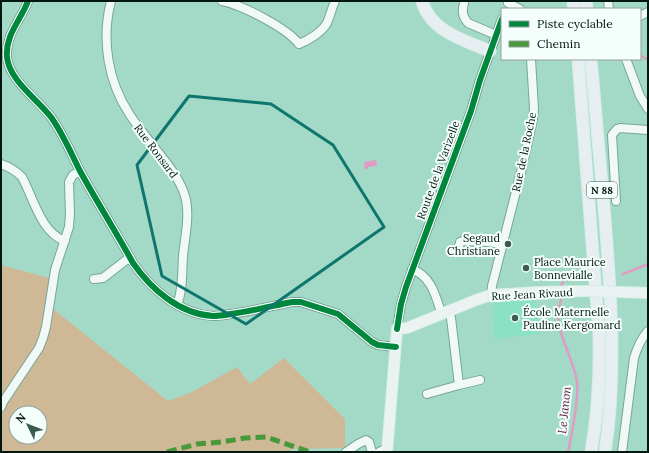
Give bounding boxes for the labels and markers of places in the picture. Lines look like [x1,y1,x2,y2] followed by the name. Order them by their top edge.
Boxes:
[447,231,500,258] place label: Segaud Christiane
[503,239,513,249] marker: Segaud Christiane
[534,255,606,282] place label: Place Maurice Bonnevialle
[521,263,531,273] marker: Place Maurice Bonnevialle
[523,305,621,332] place label: École Maternelle Pauline Kergomard
[510,313,520,323] marker: École Maternelle Pauline Kergomard

